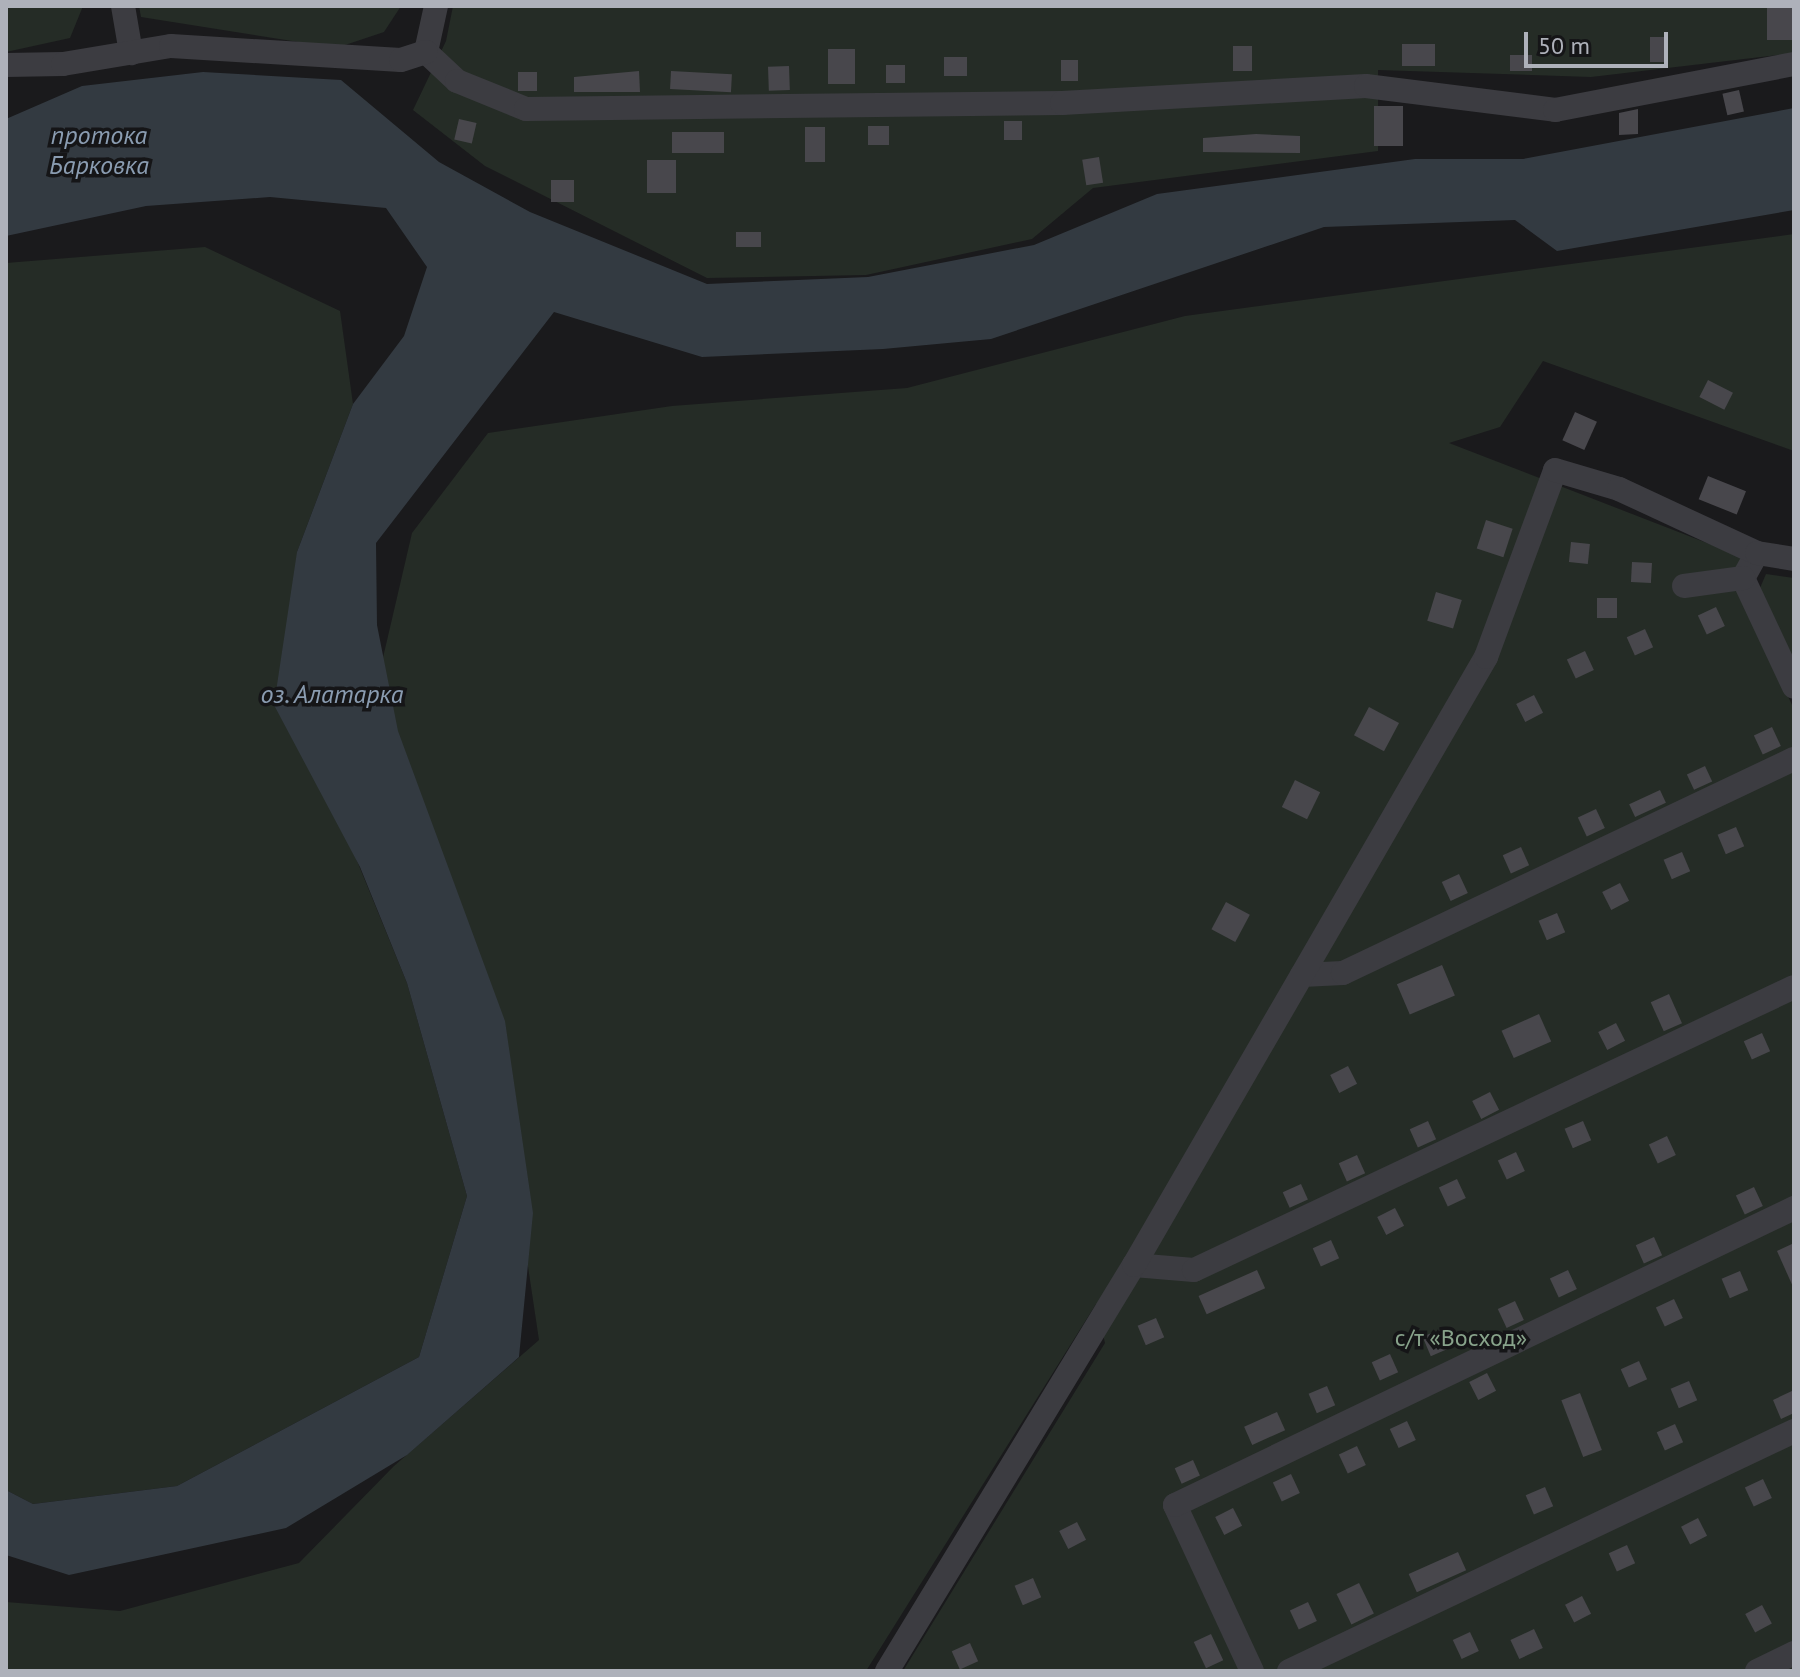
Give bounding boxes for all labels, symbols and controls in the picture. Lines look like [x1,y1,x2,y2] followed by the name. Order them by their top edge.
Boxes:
[1528,16,1672,66] scale bar
[1538,30,1590,61] text: 50 m
[49,119,149,180] water label: протока Барковка
[259,678,405,710] water label: оз. Алатарка
[1394,1324,1528,1352] park label: с/т «Восход»

